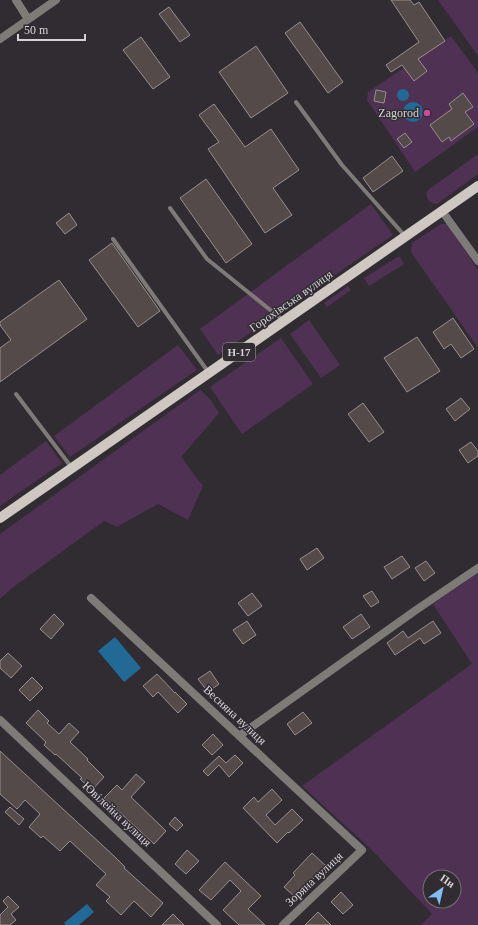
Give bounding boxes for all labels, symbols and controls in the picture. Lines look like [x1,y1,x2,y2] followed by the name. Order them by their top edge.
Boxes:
[18,16,85,42] scale bar
[24,23,49,37] text: 50 m
[378,106,419,120] place label: Zagorod
[422,108,432,118] marker: Zagorod
[247,267,336,335] street label: Горохівська вулиця
[223,343,255,361] road number: Н-17
[201,682,270,748] street label: Весняна вулиця
[80,779,155,850] street label: Ювілейна вулиця
[282,849,346,909] street label: Зоряна вулиця
[422,869,462,909] north arrow
[438,872,458,890] text: Пн

